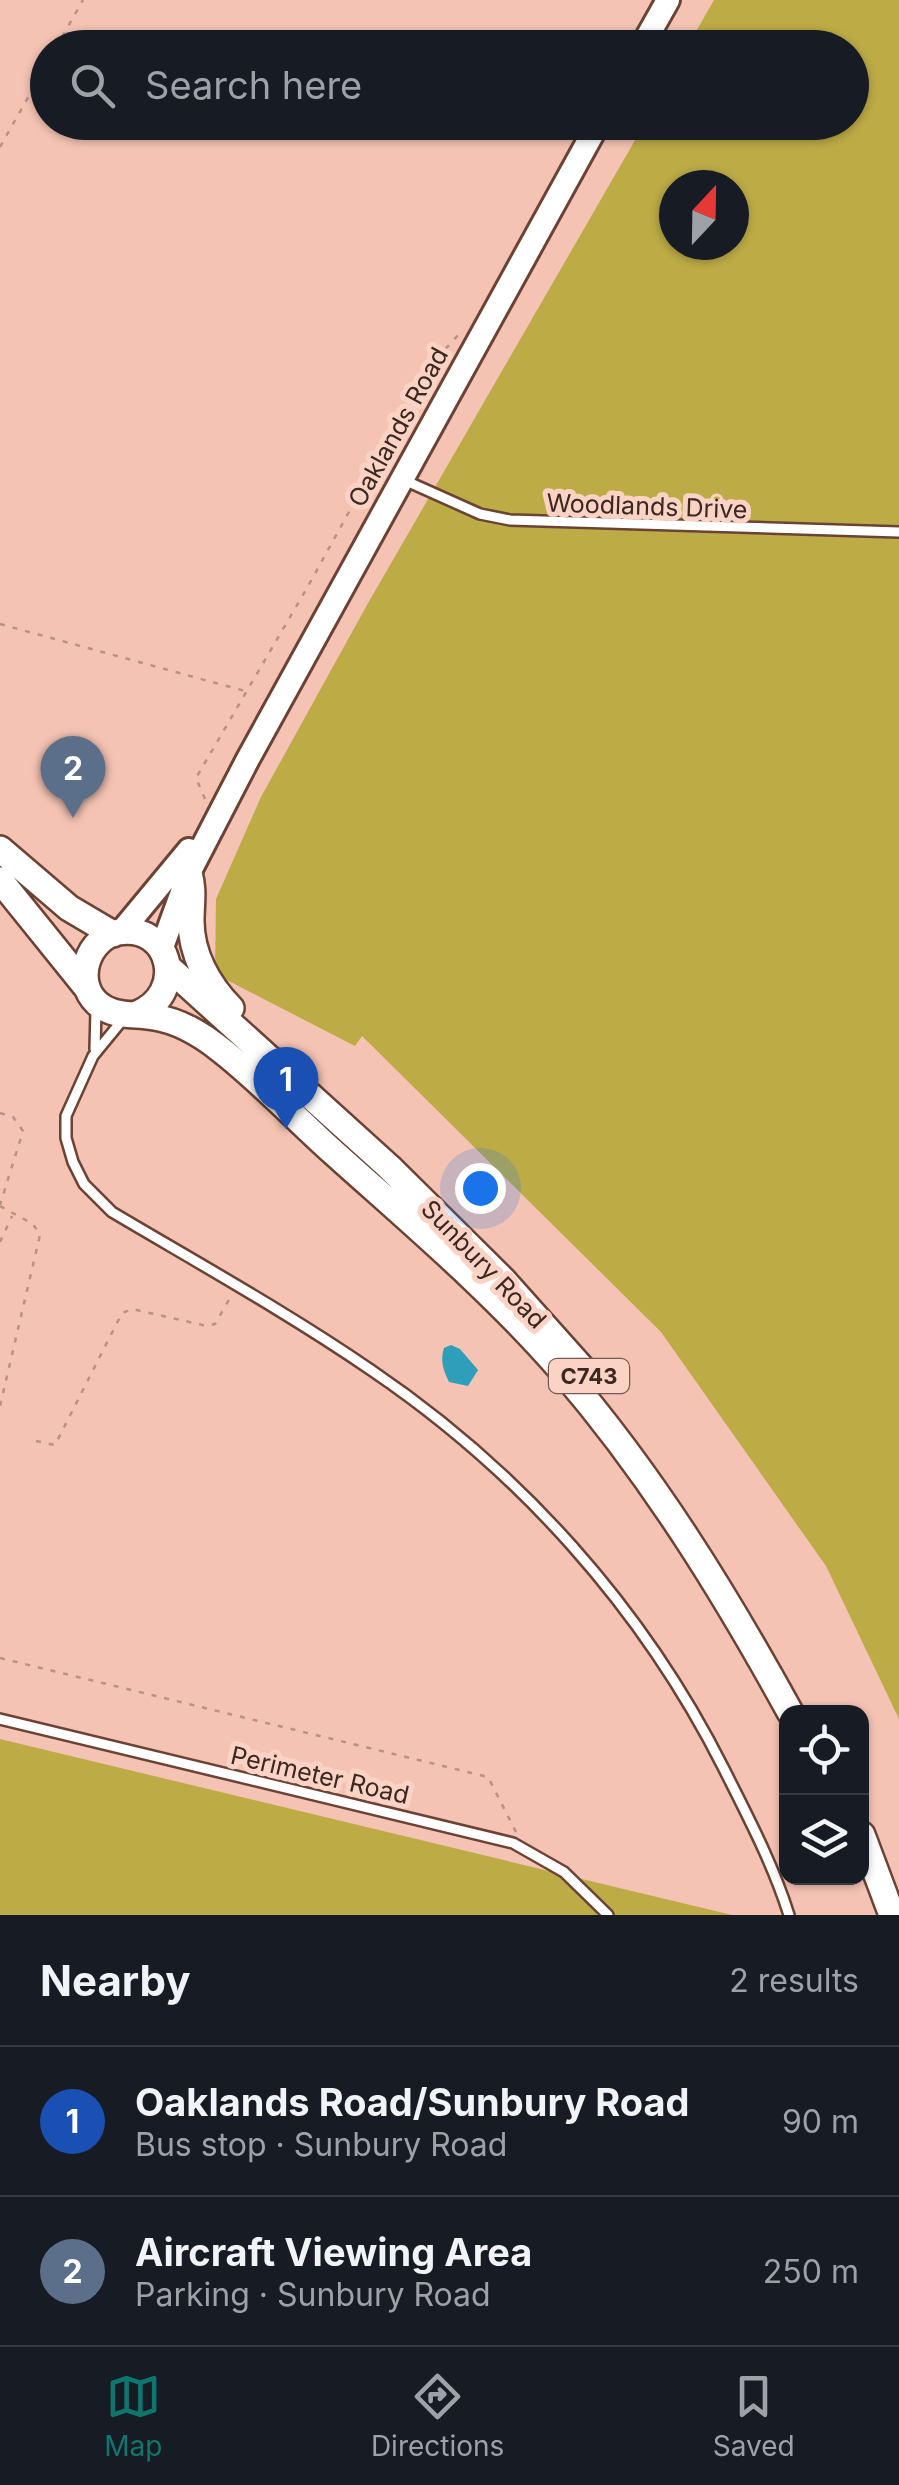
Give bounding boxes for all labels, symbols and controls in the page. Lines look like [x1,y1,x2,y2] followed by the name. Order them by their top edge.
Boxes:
[30,30,869,140] search box
[65,58,120,113] icon: search
[145,62,362,108] text: Search here
[659,170,749,260] north arrow
[342,342,454,512] street label: Oaklands Road
[546,488,748,524] street label: Woodlands Drive
[40,736,106,818] pin: 2
[254,1046,318,1129] pin: 1
[455,1163,506,1214] your location
[415,1194,553,1334] street label: Sunbury Road
[549,1359,629,1393] road number: C743
[779,1705,869,1885] map controls
[779,1705,869,1795] button: locate
[228,1740,412,1810] street label: Perimeter Road
[779,1795,869,1885] button: layers
[40,1955,191,2006] text: Nearby
[729,1961,859,2000] text: 2 results
[135,2079,690,2125] text: Oaklands Road/Sunbury Road
[66,2102,79,2141] text: 1
[782,2102,859,2141] text: 90 m
[135,2125,507,2164] text: Bus stop · Sunbury Road
[135,2229,532,2275] text: Aircraft Viewing Area
[62,2252,83,2291] text: 2
[763,2252,859,2291] text: 250 m
[135,2275,491,2314] text: Parking · Sunbury Road
[104,2369,162,2463] tab: Map
[371,2369,504,2463] tab: Directions
[713,2369,795,2463] tab: Saved

